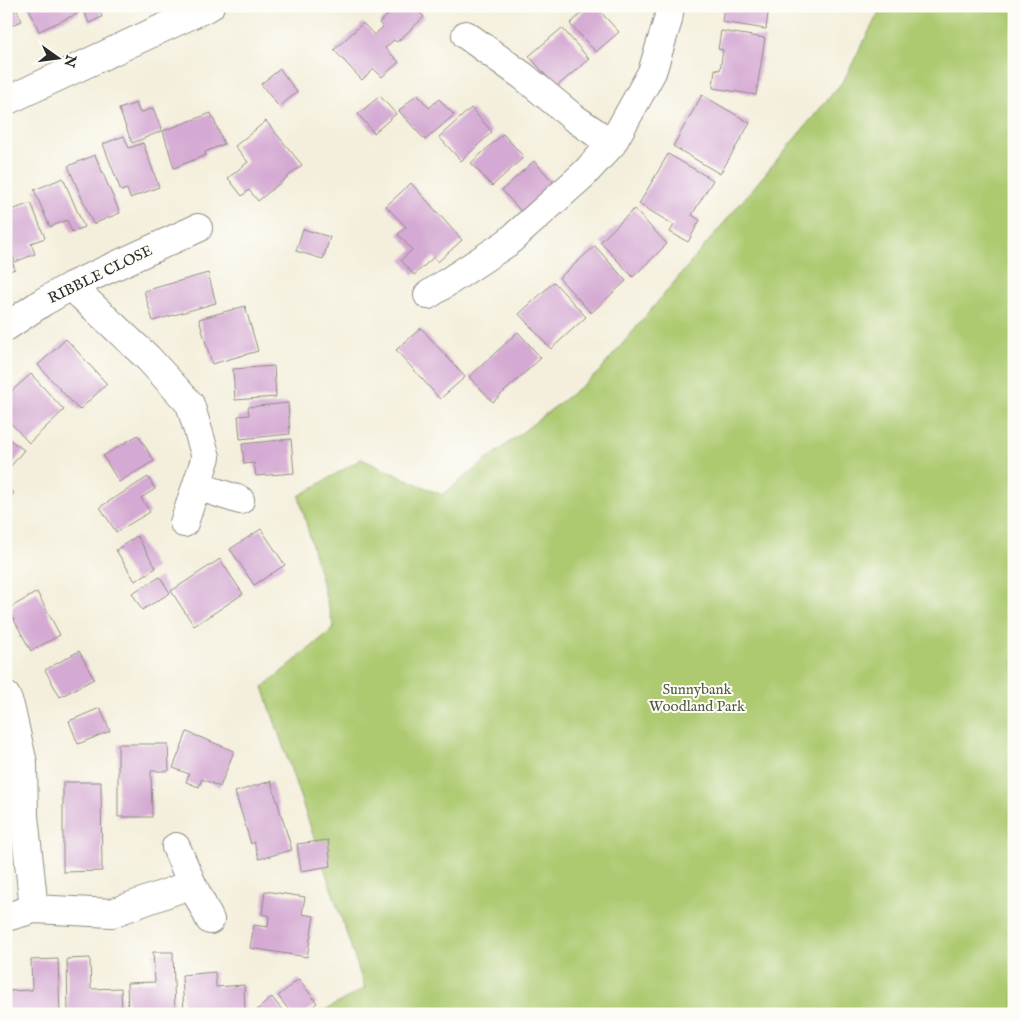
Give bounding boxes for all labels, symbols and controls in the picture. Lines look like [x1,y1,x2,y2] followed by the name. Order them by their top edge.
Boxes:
[32,32,82,82] north arrow
[59,52,80,69] text: N
[45,241,156,308] street label: RIBBLE CLOSE
[649,680,746,716] park label: Sunnybank Woodland Park

